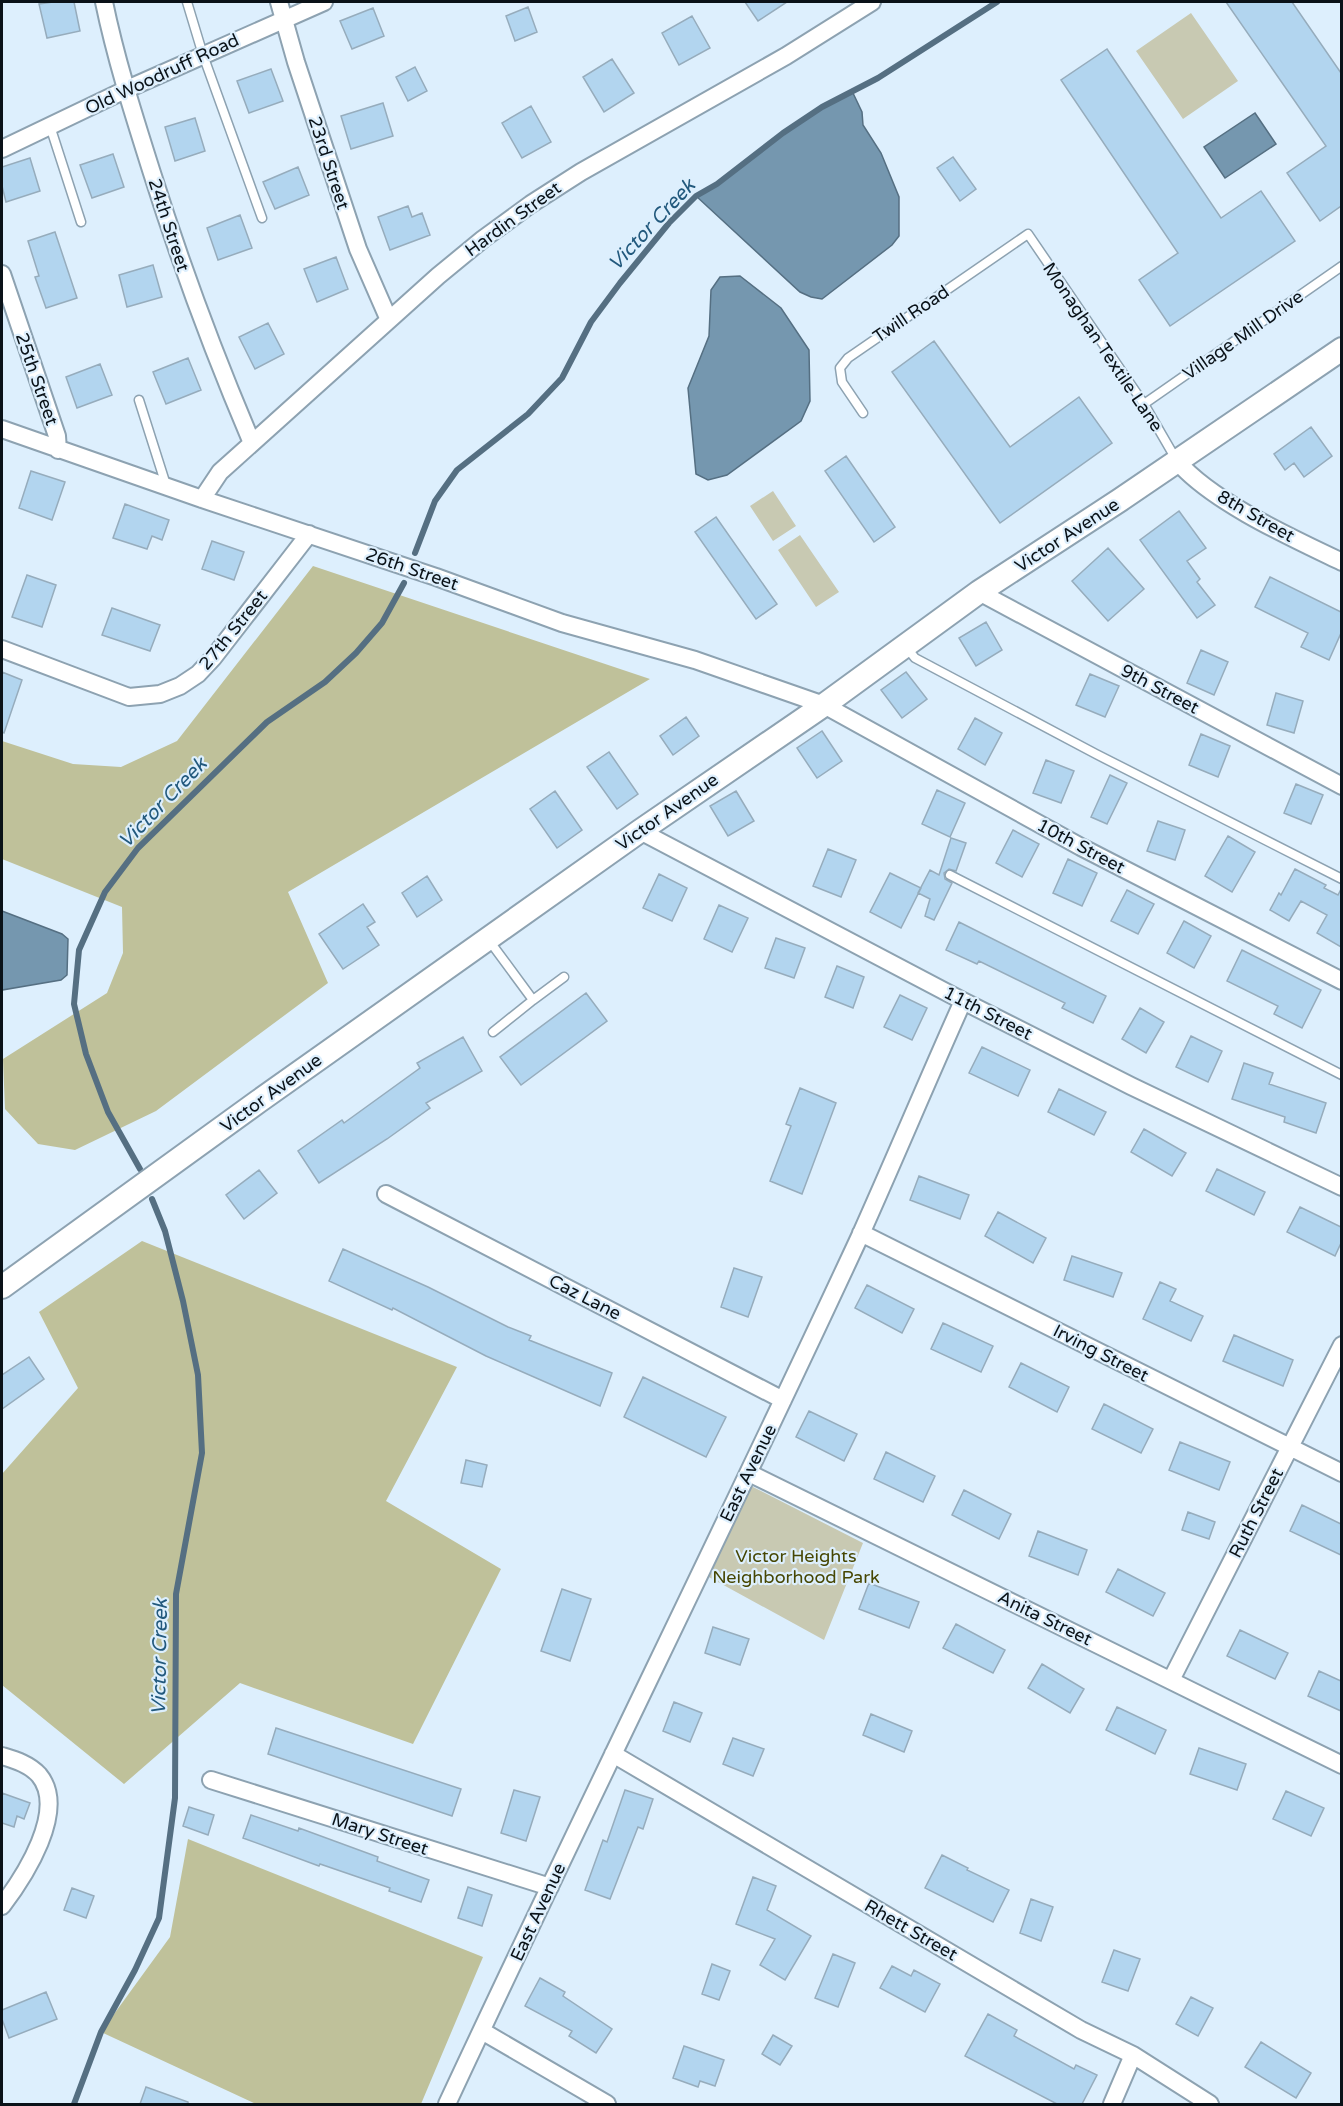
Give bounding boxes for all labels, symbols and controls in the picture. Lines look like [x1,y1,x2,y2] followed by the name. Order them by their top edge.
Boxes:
[82,29,242,119] street label: Old Woodruff Road
[304,114,354,213] street label: 23rd Street
[603,173,702,276] water label: Victor Creek
[144,176,194,274] street label: 24th Street
[461,177,565,261] street label: Hardin Street
[1038,258,1168,436] street label: Monaghan Textile Lane
[869,280,953,348] street label: Twill Road
[1179,285,1307,385] street label: Village Mill Drive
[11,330,63,428] street label: 25th Street
[1214,485,1299,547] street label: 8th Street
[1011,493,1123,577] street label: Victor Avenue
[363,543,461,595] street label: 26th Street
[194,585,272,674] street label: 27th Street
[1117,659,1203,719] street label: 9th Street
[114,751,214,853] water label: Victor Creek
[612,769,722,855] street label: Victor Avenue
[1033,814,1129,878] street label: 10th Street
[940,981,1036,1045] street label: 11th Street
[216,1049,326,1137] street label: Victor Avenue
[545,1270,625,1324] street label: Caz Lane
[1050,1320,1153,1387] street label: Irving Street
[715,1421,781,1525] street label: East Avenue
[1224,1464,1288,1562] street label: Ruth Street
[712,1545,880,1588] park label: Victor Heights Neighborhood Park
[994,1586,1096,1650] street label: Anita Street
[147,1596,173,1715] water label: Victor Creek
[329,1808,431,1860] street label: Mary Street
[506,1859,570,1965] street label: East Avenue
[861,1895,962,1966] street label: Rhett Street

